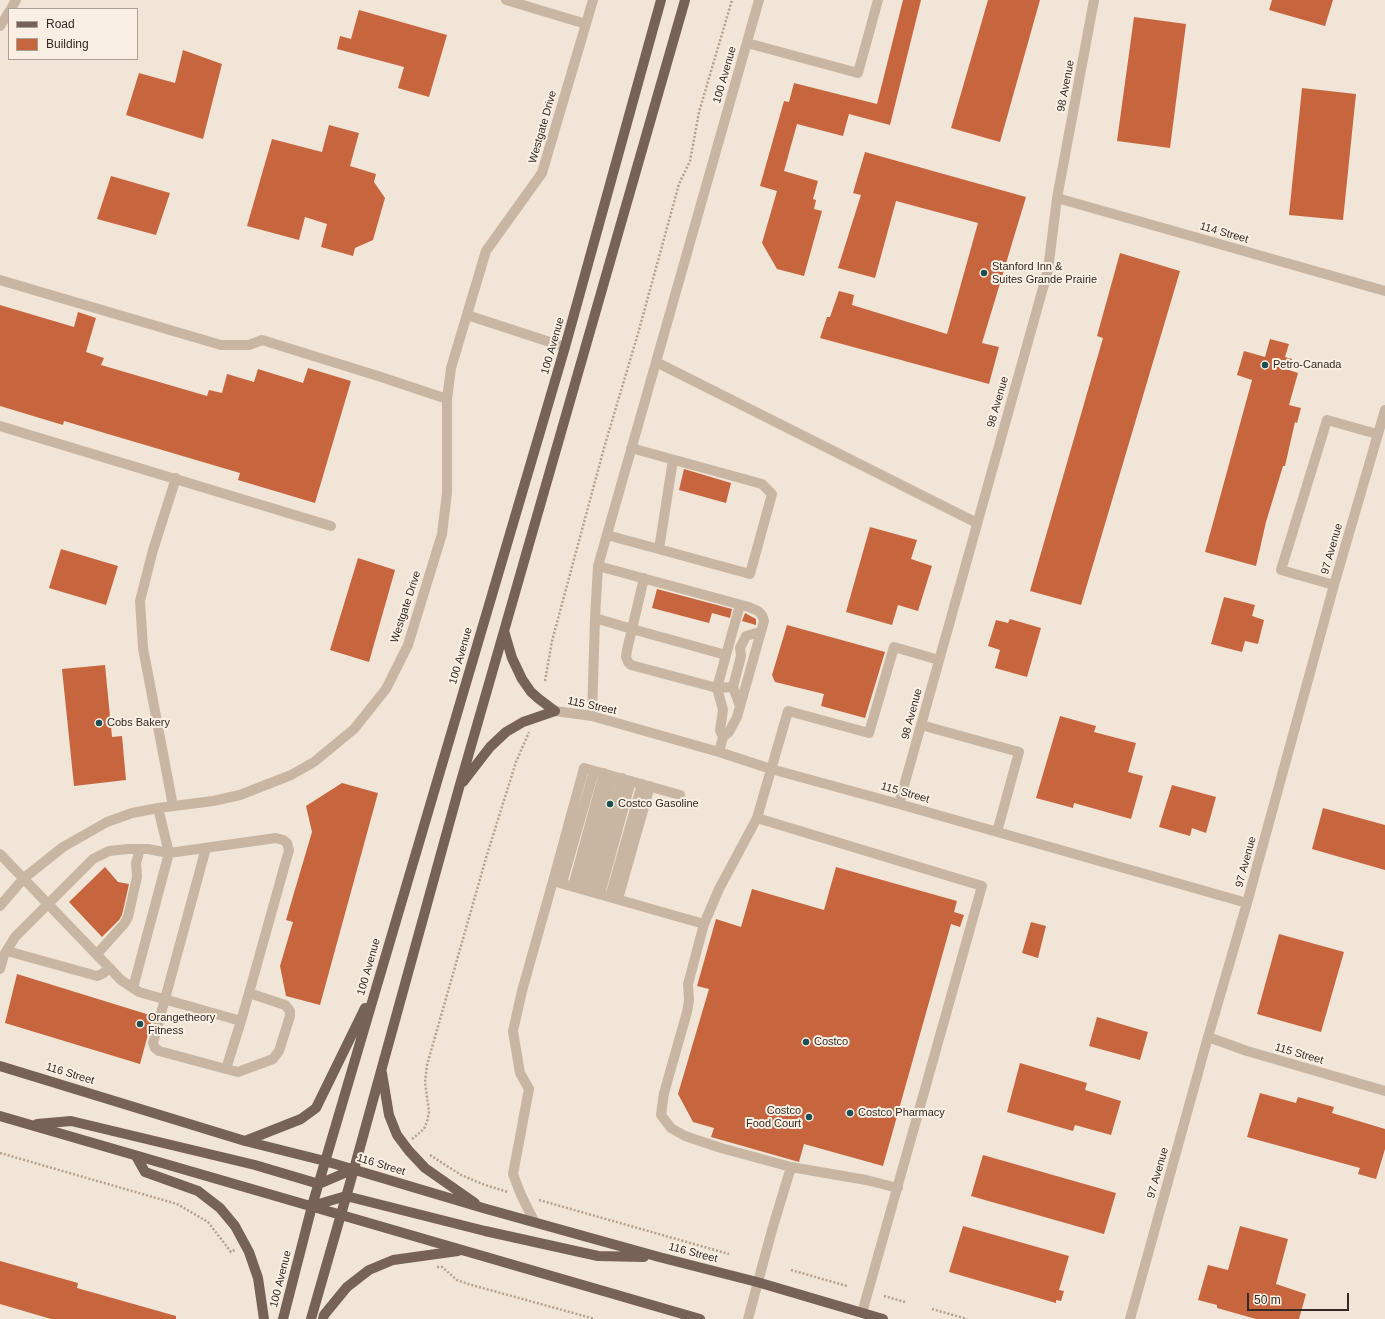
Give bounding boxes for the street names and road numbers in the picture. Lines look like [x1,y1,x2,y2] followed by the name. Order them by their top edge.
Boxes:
[711,45,739,105] street label: 100 Avenue
[1055,59,1077,113] street label: 98 Avenue
[526,89,560,165] street label: Westgate Drive
[1198,220,1250,246] street label: 114 Street
[539,316,567,376] street label: 100 Avenue
[984,375,1012,429] street label: 98 Avenue
[1318,522,1346,576] street label: 97 Avenue
[388,569,424,645] street label: Westgate Drive
[447,626,475,686] street label: 100 Avenue
[899,687,925,741] street label: 98 Avenue
[566,694,618,718] street label: 115 Street
[879,780,931,806] street label: 115 Street
[1233,835,1259,889] street label: 97 Avenue
[355,937,383,997] street label: 100 Avenue
[1273,1041,1325,1067] street label: 115 Street
[44,1060,96,1088] street label: 116 Street
[1144,1146,1172,1200] street label: 97 Avenue
[355,1151,407,1179] street label: 116 Street
[667,1240,719,1266] street label: 116 Street
[268,1249,294,1309] street label: 100 Avenue

